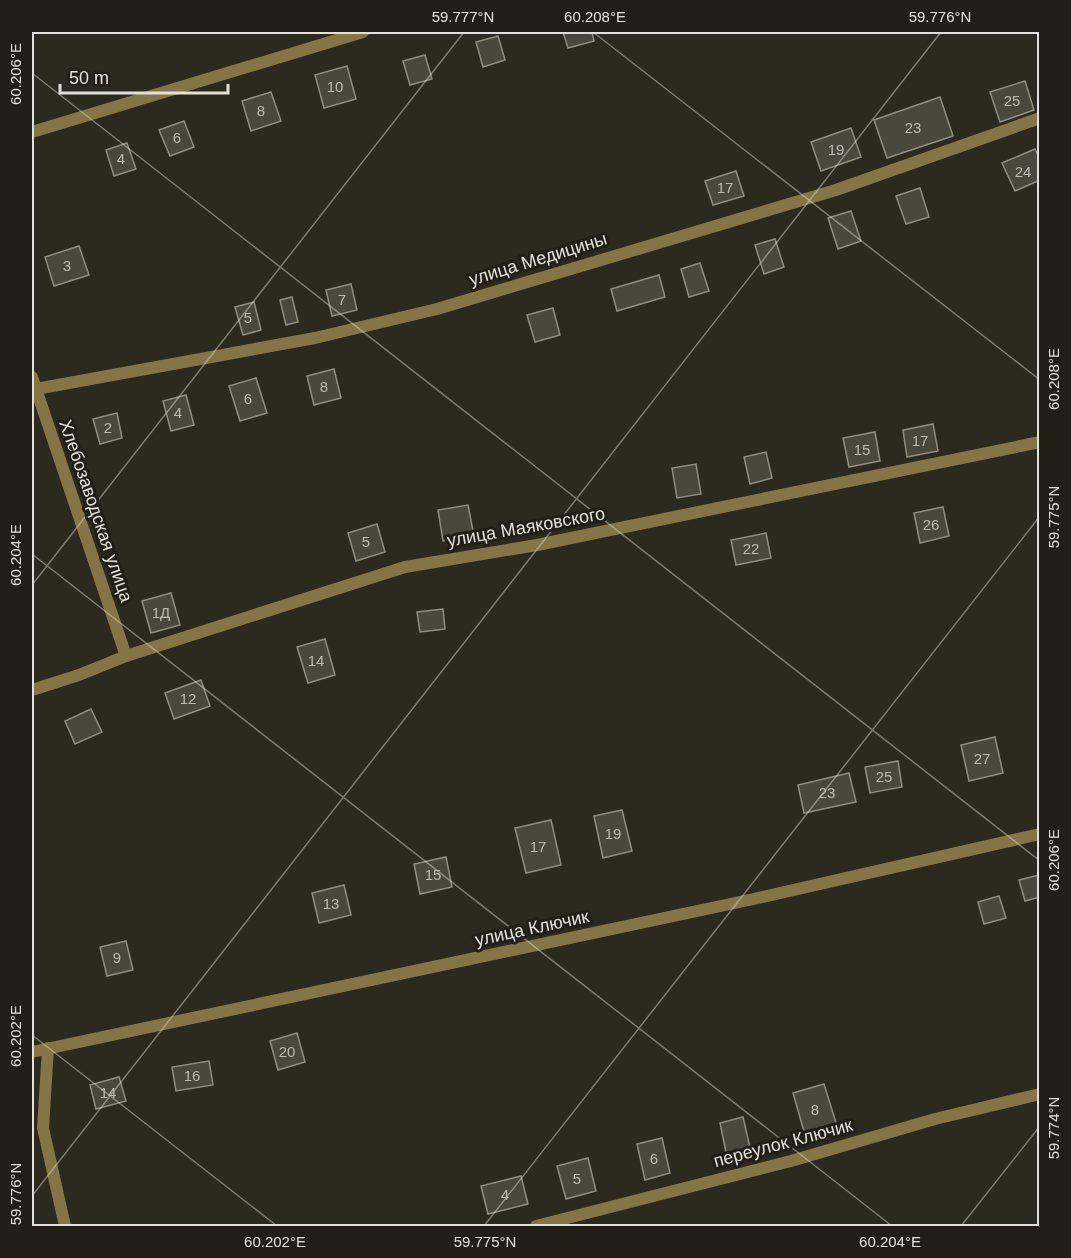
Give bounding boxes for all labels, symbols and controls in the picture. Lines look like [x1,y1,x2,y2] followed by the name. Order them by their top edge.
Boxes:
[432,8,494,25] text: 59.777°N
[564,8,626,25] text: 60.208°E
[909,8,971,25] text: 59.776°N
[7,43,24,105] text: 60.206°E
[60,57,228,95] scale bar
[69,68,109,88] text: 50 m
[327,78,343,95] house number: 10
[1004,92,1020,109] house number: 25
[257,102,265,119] house number: 8
[905,119,921,136] house number: 23
[173,129,181,146] house number: 6
[828,141,844,158] house number: 19
[117,150,125,167] house number: 4
[1015,163,1031,180] house number: 24
[717,179,733,196] house number: 17
[467,229,609,289] street label: улица Медицины
[63,257,71,274] house number: 3
[338,291,346,308] house number: 7
[244,309,252,326] house number: 5
[1045,348,1062,410] text: 60.208°E
[320,378,328,395] house number: 8
[244,390,252,407] house number: 6
[174,404,182,421] house number: 4
[55,417,137,606] street label: Хлебозаводская улица
[104,419,112,436] house number: 2
[912,432,928,449] house number: 17
[854,441,870,458] house number: 15
[1045,486,1062,548] text: 59.775°N
[445,503,607,551] street label: улица Маяковского
[923,516,939,533] house number: 26
[7,524,24,586] text: 60.204°E
[362,533,370,550] house number: 5
[743,540,759,557] house number: 22
[152,604,170,621] house number: 1Д
[308,652,324,669] house number: 14
[180,690,196,707] house number: 12
[974,750,990,767] house number: 27
[876,768,892,785] house number: 25
[819,784,835,801] house number: 23
[605,825,621,842] house number: 19
[1045,829,1062,891] text: 60.206°E
[530,838,546,855] house number: 17
[425,866,441,883] house number: 15
[323,895,339,912] house number: 13
[473,906,591,950] street label: улица Ключик
[113,949,121,966] house number: 9
[7,1005,24,1067] text: 60.202°E
[279,1043,295,1060] house number: 20
[184,1067,200,1084] house number: 16
[100,1084,116,1101] house number: 14
[1045,1097,1062,1159] text: 59.774°N
[811,1101,819,1118] house number: 8
[711,1115,855,1171] street label: переулок Ключик
[650,1150,658,1167] house number: 6
[7,1163,24,1225] text: 59.776°N
[573,1170,581,1187] house number: 5
[501,1186,509,1203] house number: 4
[244,1233,306,1250] text: 60.202°E
[454,1233,516,1250] text: 59.775°N
[859,1233,921,1250] text: 60.204°E

